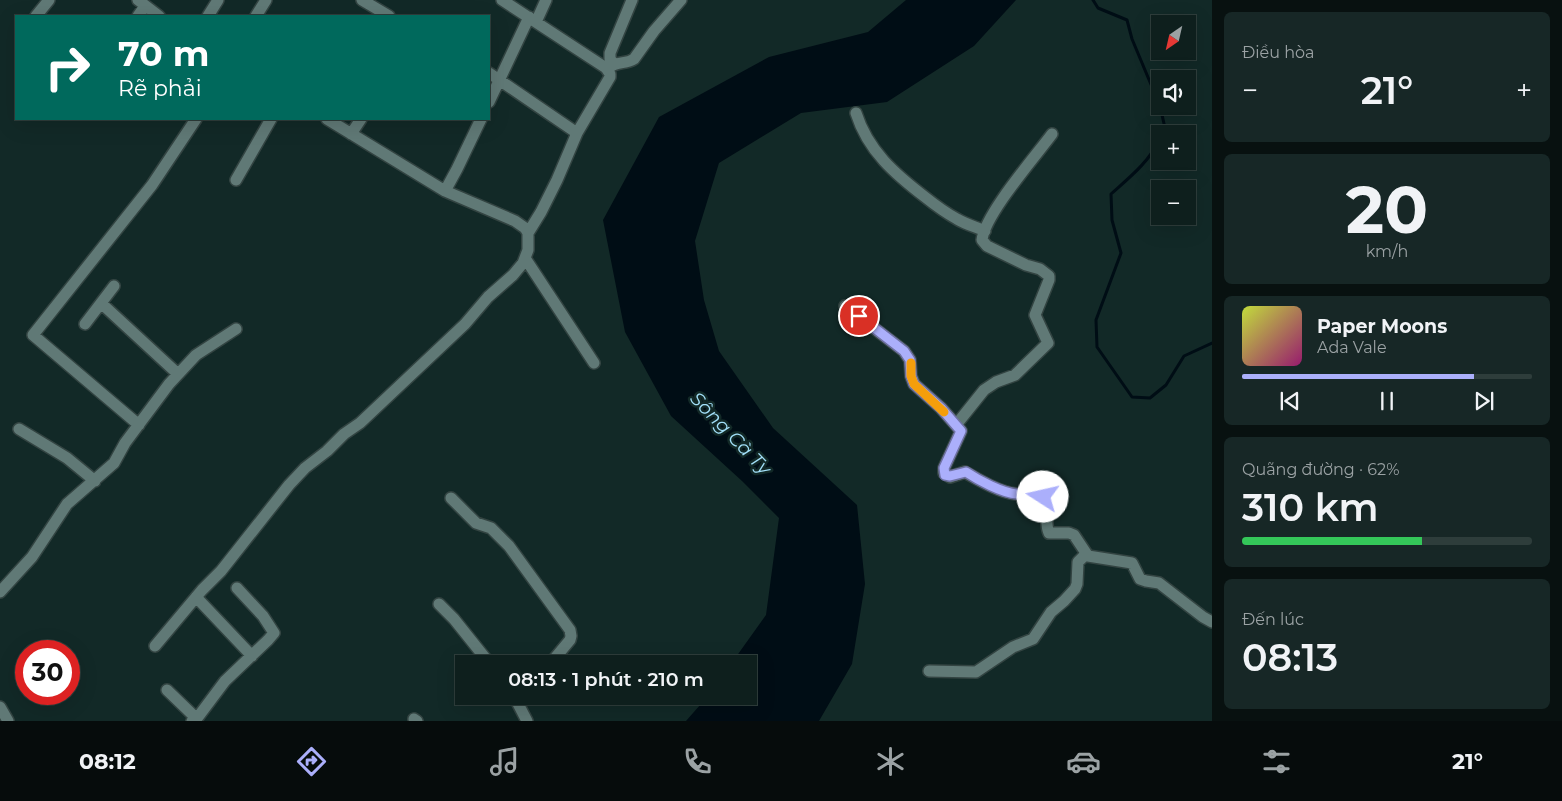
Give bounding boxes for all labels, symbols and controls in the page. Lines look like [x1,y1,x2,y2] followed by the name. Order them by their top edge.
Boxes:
[1151,15,1196,60] north arrow
[1151,15,1196,225] map controls
[118,32,209,75] text: 70 m
[35,35,100,100] icon: right
[1242,43,1314,62] text: Điều hòa
[1361,67,1413,114] text: 21°
[1151,70,1196,115] button: sound
[1242,73,1258,107] text: −
[1516,73,1532,107] text: +
[118,75,202,102] text: Rẽ phải
[1151,125,1196,170] button: +
[1346,170,1428,249] text: 20
[1151,180,1196,225] button: −
[1366,242,1408,261] text: km/h
[838,295,880,337] pin
[845,302,873,330] icon: arrive
[1317,315,1447,338] text: Paper Moons
[1317,338,1387,357] text: Ada Vale
[685,387,777,481] water label: Sông Cà Ty
[1276,387,1304,415] icon: previous
[1373,387,1401,415] icon: pause
[1470,387,1498,415] icon: next
[1242,460,1399,479] text: Quãng đường · 62%
[1016,470,1068,522] position arrow
[1242,484,1379,531] text: 310 km
[1242,610,1304,629] text: Đến lúc
[1242,634,1338,681] text: 08:13
[15,640,80,705] speed limit sign: 30
[508,668,704,691] text: 08:13 · 1 phút · 210 m
[294,744,329,779] icon: directions
[487,744,522,779] icon: music
[680,744,715,779] icon: phone
[873,744,908,779] icon: climate
[1066,744,1101,779] icon: car
[1259,744,1294,779] icon: filters
[79,748,136,775] text: 08:12
[1452,748,1483,775] text: 21°

